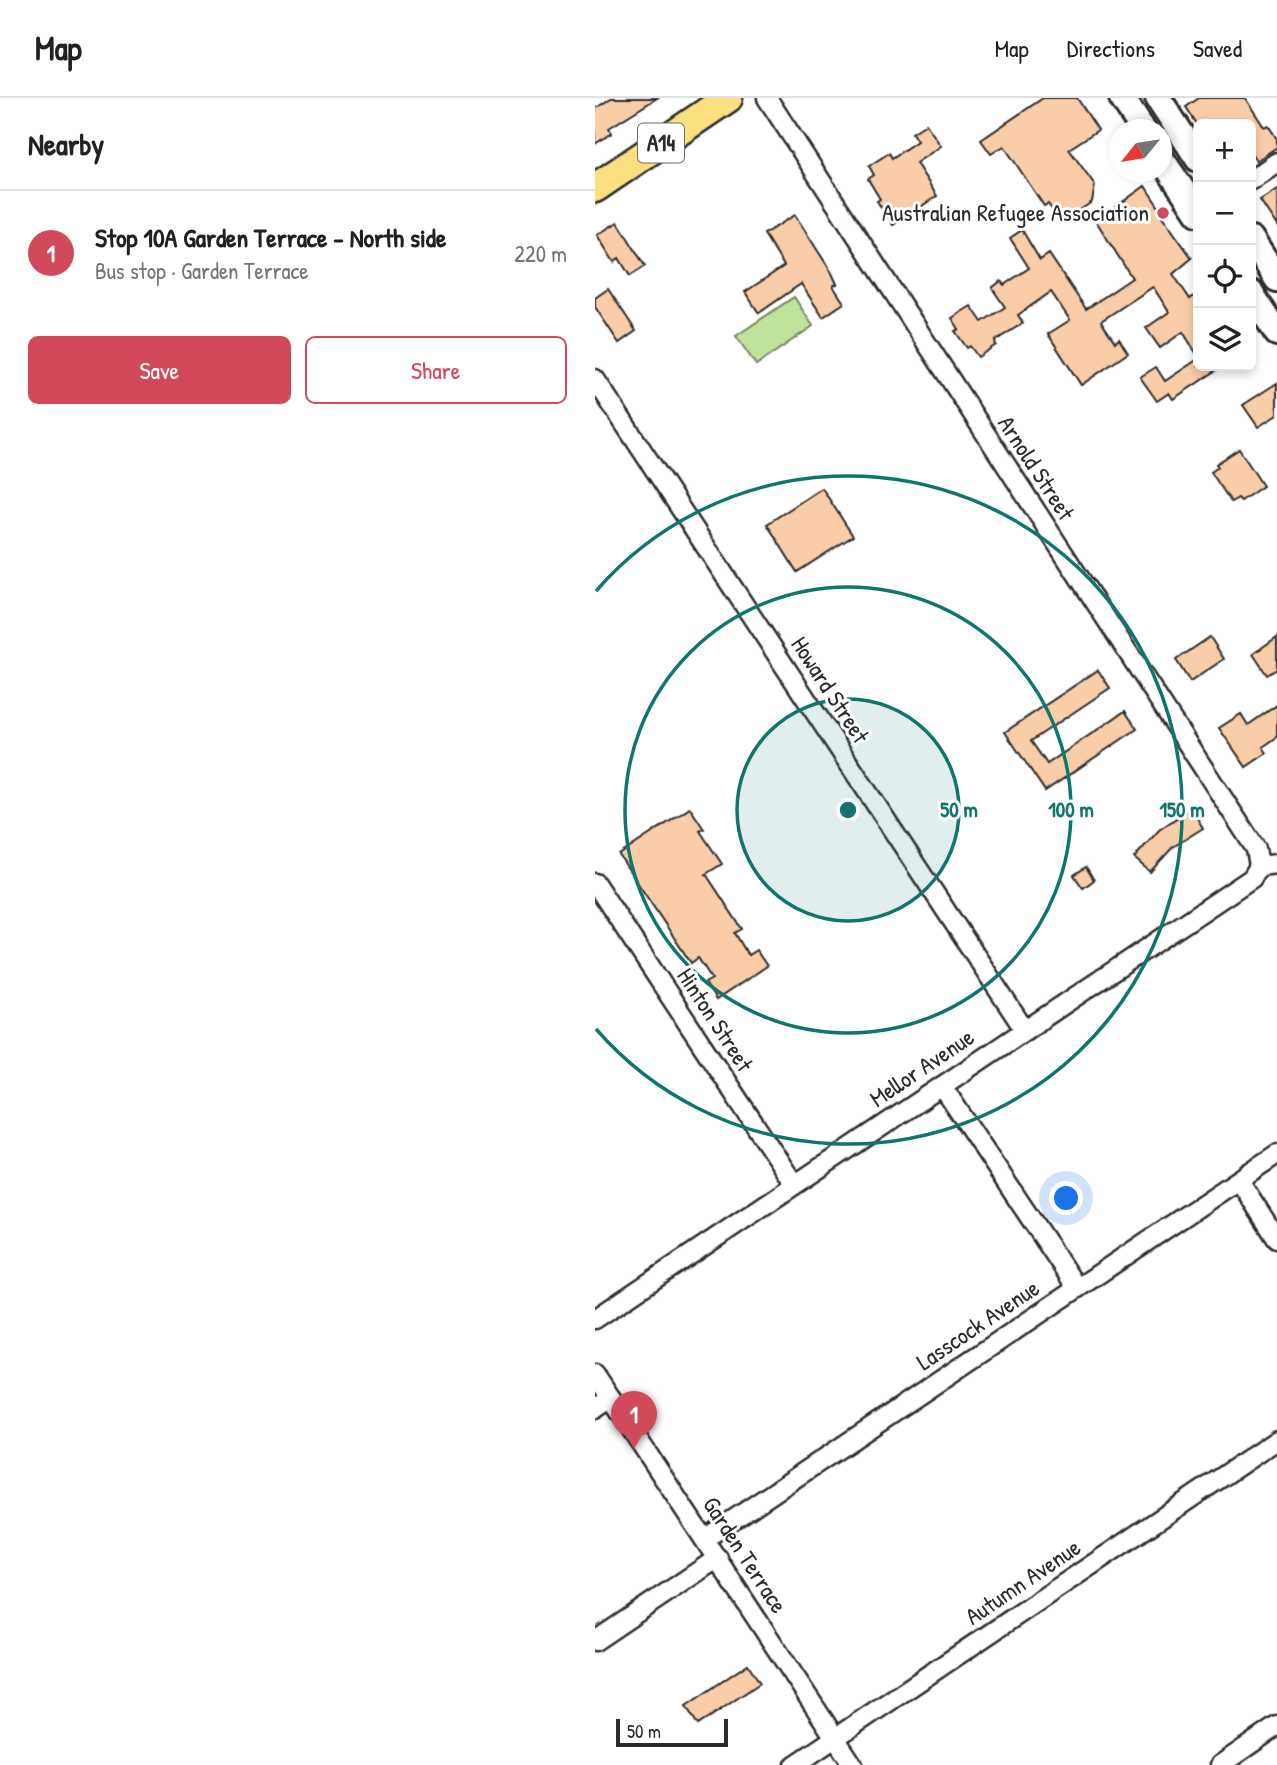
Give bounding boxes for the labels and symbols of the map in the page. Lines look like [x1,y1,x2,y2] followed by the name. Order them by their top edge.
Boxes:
[1109,119,1172,182] north arrow
[638,124,684,162] road number: A14
[882,196,1149,228] place label: Australian Refugee Association
[1155,205,1171,221] marker: Australian Refugee Association
[991,409,1083,527] street label: Arnold Street
[784,630,878,750] street label: Howard Street
[940,795,978,824] text: 50 m
[1048,795,1094,824] text: 100 m
[1159,795,1205,824] text: 150 m
[836,798,860,822] centre of rings
[670,961,762,1078] street label: Hinton Street
[863,1020,980,1114] street label: Mellor Avenue
[1049,1181,1083,1215] your location
[910,1271,1045,1377] street label: Lasscock Avenue
[611,1391,657,1449] pin: 1
[696,1490,796,1619] street label: Garden Terrace
[958,1531,1087,1632] street label: Autumn Avenue
[616,1716,728,1748] scale bar

